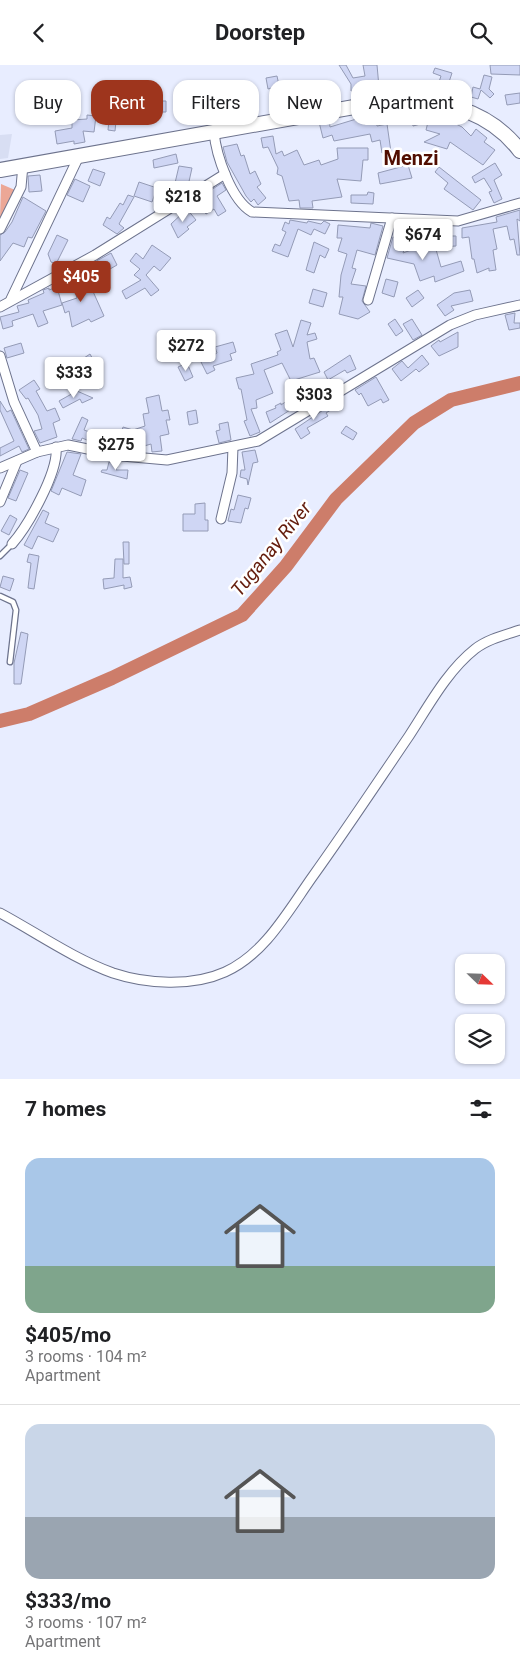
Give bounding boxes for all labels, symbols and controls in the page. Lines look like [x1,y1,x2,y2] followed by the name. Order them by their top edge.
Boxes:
[25,19,53,47] icon: back
[467,19,495,47] icon: search
[215,20,305,45] text: Doorstep
[15,80,81,125] chip: Buy
[91,80,163,125] chip: Rent
[173,80,259,125] chip: Filters
[269,80,341,125] chip: New
[351,80,472,125] chip: Apartment
[384,146,439,170] district label: Menzi
[153,181,213,223] pin: $218
[165,187,201,206] text: $218
[393,219,453,261] pin: $674
[405,225,441,244] text: $674
[51,261,111,303] pin: $405
[63,267,99,286] text: $405
[156,329,216,372] pin: $272
[168,336,204,355] text: $272
[44,357,104,399] pin: $333
[56,363,92,382] text: $333
[284,379,344,421] pin: $303
[296,385,332,404] text: $303
[86,429,146,471] pin: $275
[98,435,134,454] text: $275
[226,497,317,601] water label: Tuganay River
[455,954,505,1004] north arrow
[455,954,505,1064] map controls
[455,1014,505,1064] button: layers
[467,1095,495,1123] icon: filters
[25,1097,106,1121] text: 7 homes
[215,1191,305,1281] icon: home
[25,1323,111,1347] text: $405/mo
[25,1347,147,1366] text: 3 rooms · 104 m²
[25,1366,101,1385] text: Apartment
[215,1456,305,1546] icon: home
[25,1589,111,1613] text: $333/mo
[25,1613,147,1632] text: 3 rooms · 107 m²
[25,1632,101,1651] text: Apartment

